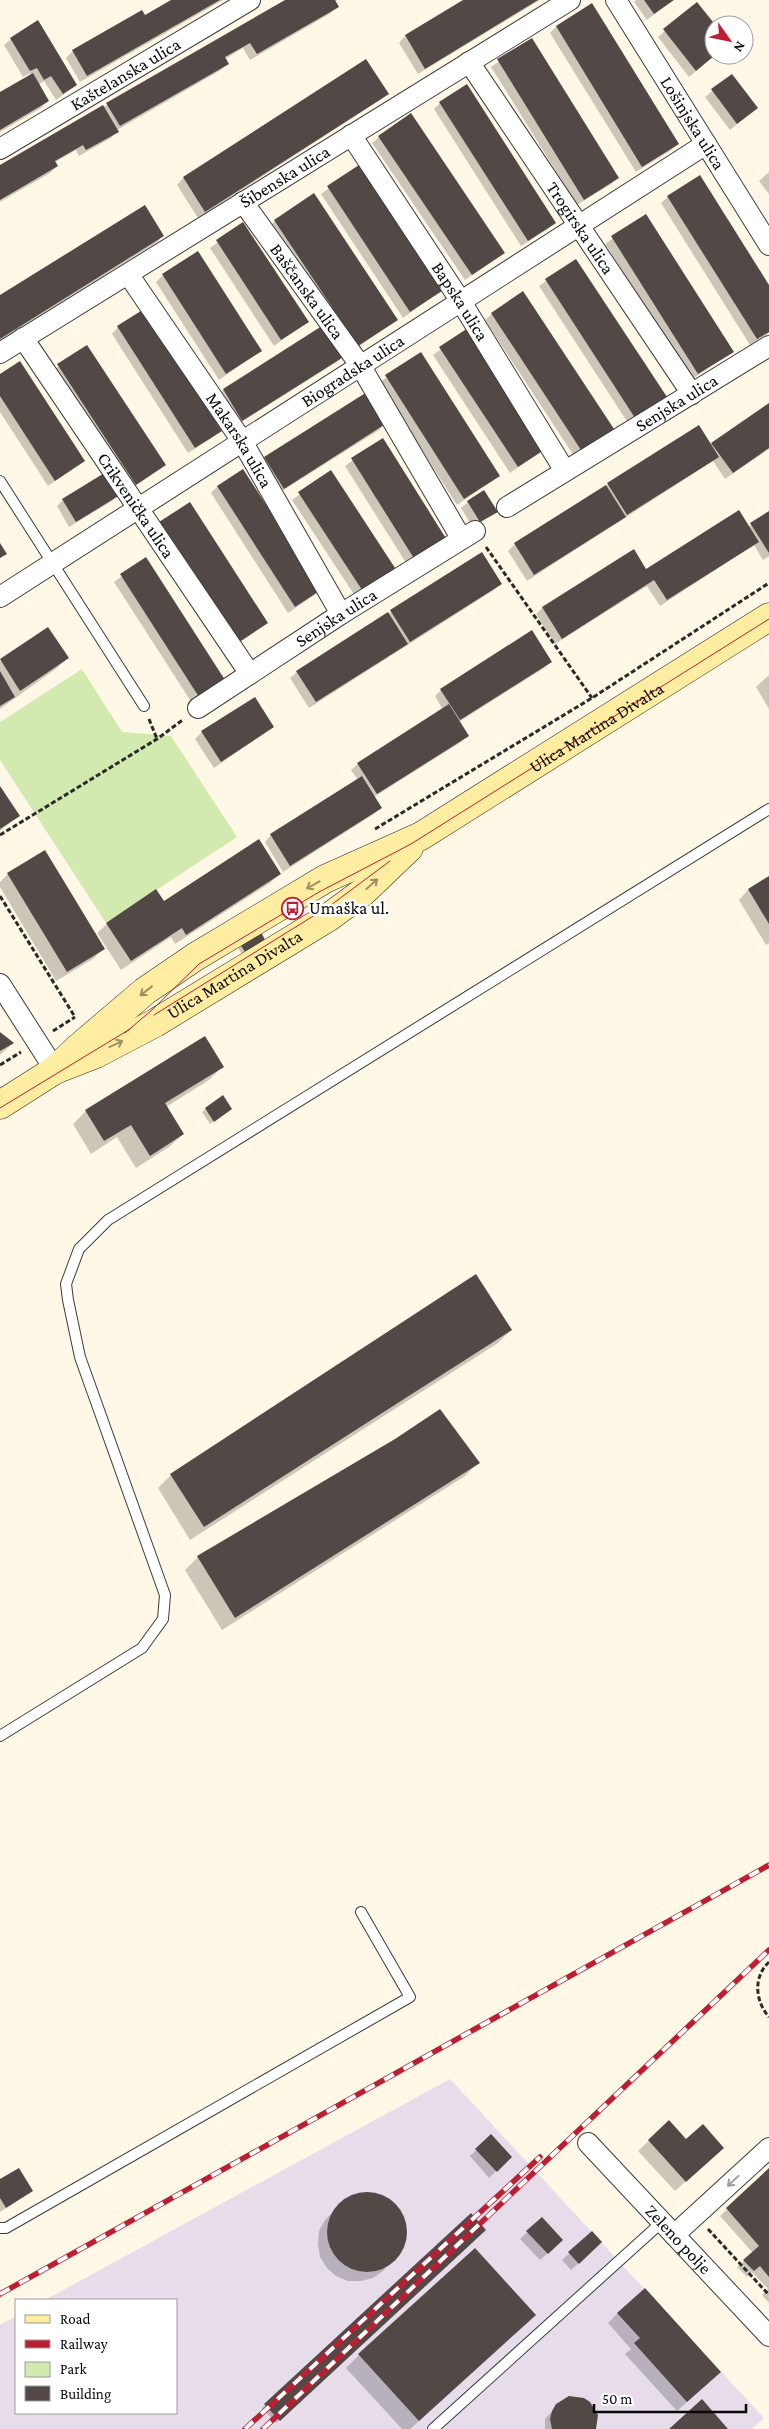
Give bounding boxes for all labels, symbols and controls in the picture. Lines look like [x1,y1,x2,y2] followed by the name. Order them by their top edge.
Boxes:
[704,15,754,65] north arrow
[67,34,184,115] street label: Kaštelanska ulica
[730,39,749,56] text: N
[656,73,729,173] street label: Lošinjska ulica
[236,141,333,212] street label: Šibenska ulica
[542,178,619,278] street label: Trogirska ulica
[266,240,348,343] street label: Baščanska ulica
[428,258,493,345] street label: Bapska ulica
[297,330,408,411] street label: Biogradska ulica
[632,370,721,436] street label: Senjska ulica
[202,389,277,491] street label: Makarska ulica
[93,449,179,562] street label: Crikvenička ulica
[292,584,380,651] street label: Senjska ulica
[526,678,667,777] street label: Ulica Martina Divalta
[366,878,379,889] one-way arrow
[306,881,320,891] one-way arrow
[281,896,305,920] bus stop icon: Umaška ul.
[309,898,389,918] place label: Umaška ul.
[163,926,306,1023] street label: Ulica Martina Divalta
[140,985,153,996] one-way arrow
[108,1039,123,1048] one-way arrow
[727,2176,740,2187] one-way arrow
[641,2201,716,2278] street label: Zeleno polje
[15,2299,178,2414] legend
[60,2311,91,2327] text: Road
[60,2336,108,2353] text: Railway
[60,2361,87,2377] text: Park
[594,2382,746,2414] scale bar
[60,2386,111,2403] text: Building
[602,2391,632,2407] text: 50 m

